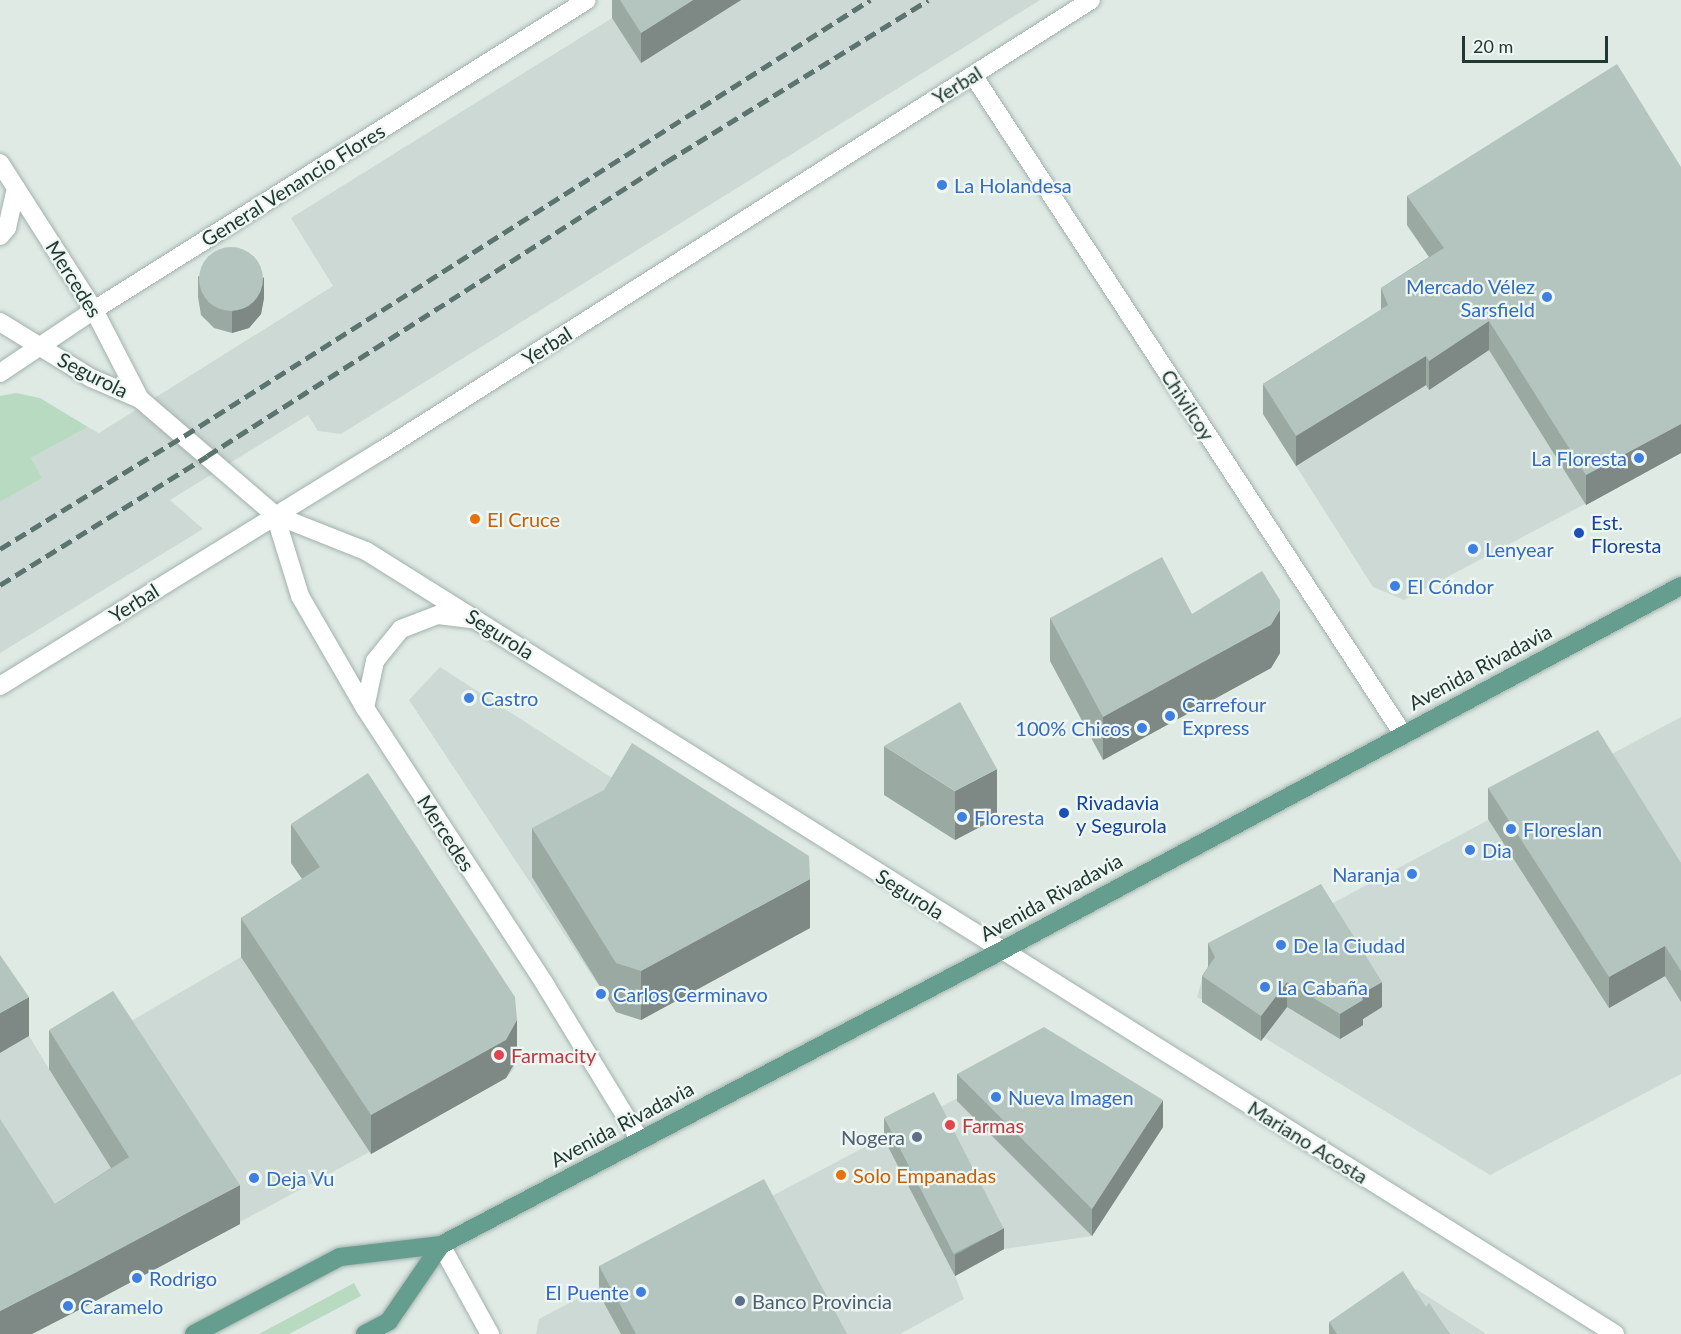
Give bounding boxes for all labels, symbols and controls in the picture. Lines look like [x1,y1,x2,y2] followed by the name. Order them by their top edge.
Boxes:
[1465,24,1610,62] scale bar
[1473,35,1513,57] text: 20 m
[928,61,986,109] street label: Yerbal
[196,118,390,252] street label: General Venancio Flores
[954,173,1072,197] place label: La Holandesa
[935,178,949,192] marker: La Holandesa
[41,236,107,322] street label: Mercedes
[1405,274,1535,321] place label: Mercado Vélez Sarsfield
[1540,290,1554,304] marker: Mercado Vélez Sarsfield
[518,322,576,370] street label: Yerbal
[54,347,132,403] street label: Segurola
[1156,365,1220,445] street label: Chivilcoy
[1531,446,1627,470] place label: La Floresta
[1632,451,1646,465] marker: La Floresta
[487,507,560,531] place label: El Cruce
[1591,510,1661,557] place label: Est. Floresta
[468,512,482,526] marker: El Cruce
[1572,526,1586,540] marker: Est. Floresta
[1485,537,1554,561] place label: Lenyear
[1466,542,1480,556] marker: Lenyear
[1407,574,1494,598] place label: El Cóndor
[105,579,163,627] street label: Yerbal
[1388,579,1402,593] marker: El Cóndor
[462,604,538,664] street label: Segurola
[1404,619,1556,715] street label: Avenida Rivadavia
[481,686,538,710] place label: Castro
[462,691,476,705] marker: Castro
[1182,692,1266,739] place label: Carrefour Express
[1163,709,1177,723] marker: Carrefour Express
[1015,716,1130,740] place label: 100% Chicos
[1135,721,1149,735] marker: 100% Chicos
[413,790,479,876] street label: Mercedes
[1076,790,1167,837] place label: Rivadavia y Segurola
[974,805,1044,829] place label: Floresta
[1057,806,1071,820] marker: Rivadavia y Segurola
[955,810,969,824] marker: Floresta
[1523,817,1602,841] place label: Floreslan
[1504,822,1518,836] marker: Floreslan
[1482,838,1512,862] place label: Dia
[1463,843,1477,857] marker: Dia
[976,848,1126,946] street label: Avenida Rivadavia
[1332,862,1400,886] place label: Naranja
[872,864,948,924] street label: Segurola
[1405,867,1419,881] marker: Naranja
[1293,933,1405,957] place label: De la Ciudad
[1274,938,1288,952] marker: De la Ciudad
[1277,975,1368,999] place label: La Cabaña
[1258,980,1272,994] marker: La Cabaña
[613,982,768,1006] place label: Carlos Cerminavo
[594,987,608,1001] marker: Carlos Cerminavo
[511,1043,596,1067] place label: Farmacity
[492,1048,506,1062] marker: Farmacity
[546,1076,698,1172] street label: Avenida Rivadavia
[1008,1085,1134,1109] place label: Nueva Imagen
[989,1090,1003,1104] marker: Nueva Imagen
[1243,1095,1373,1189] street label: Mariano Acosta
[962,1113,1024,1137] place label: Farmas
[943,1118,957,1132] marker: Farmas
[841,1125,905,1149] place label: Nogera
[910,1130,924,1144] marker: Nogera
[853,1163,996,1187] place label: Solo Empanadas
[266,1166,335,1190] place label: Deja Vu
[834,1168,848,1182] marker: Solo Empanadas
[247,1171,261,1185] marker: Deja Vu
[149,1266,217,1290] place label: Rodrigo
[130,1271,144,1285] marker: Rodrigo
[545,1280,629,1304] place label: El Puente
[634,1285,648,1299] marker: El Puente
[752,1289,892,1313] place label: Banco Provincia
[80,1294,163,1318] place label: Caramelo
[733,1294,747,1308] marker: Banco Provincia
[61,1299,75,1313] marker: Caramelo

